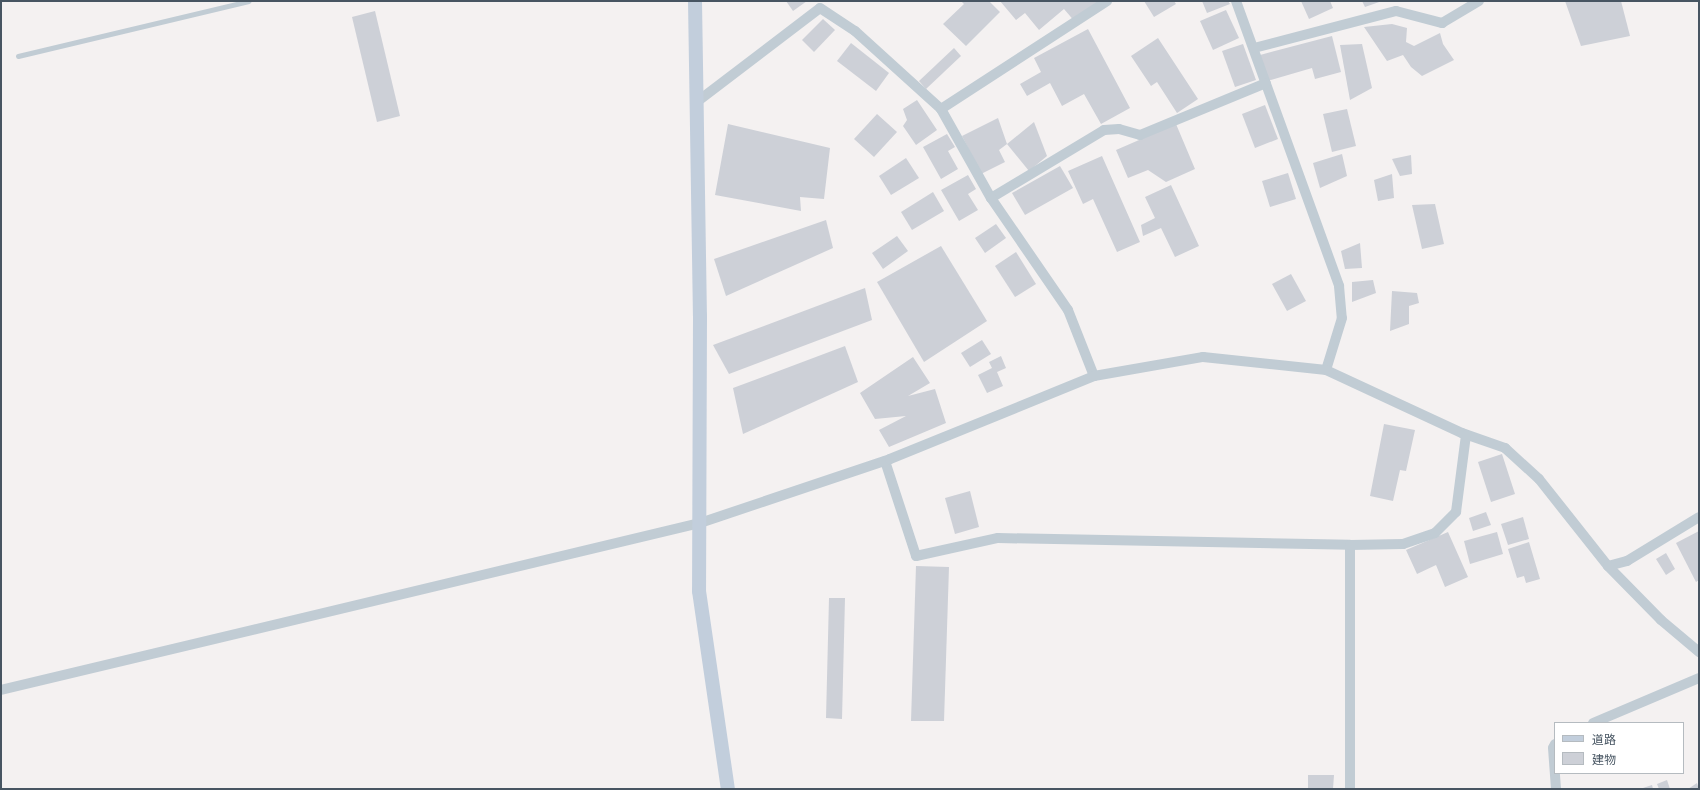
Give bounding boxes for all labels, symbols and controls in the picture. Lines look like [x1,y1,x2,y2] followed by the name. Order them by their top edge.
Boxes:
[1554,722,1684,774] legend
[1592,732,1616,747] text: 道路
[1592,752,1616,767] text: 建物

